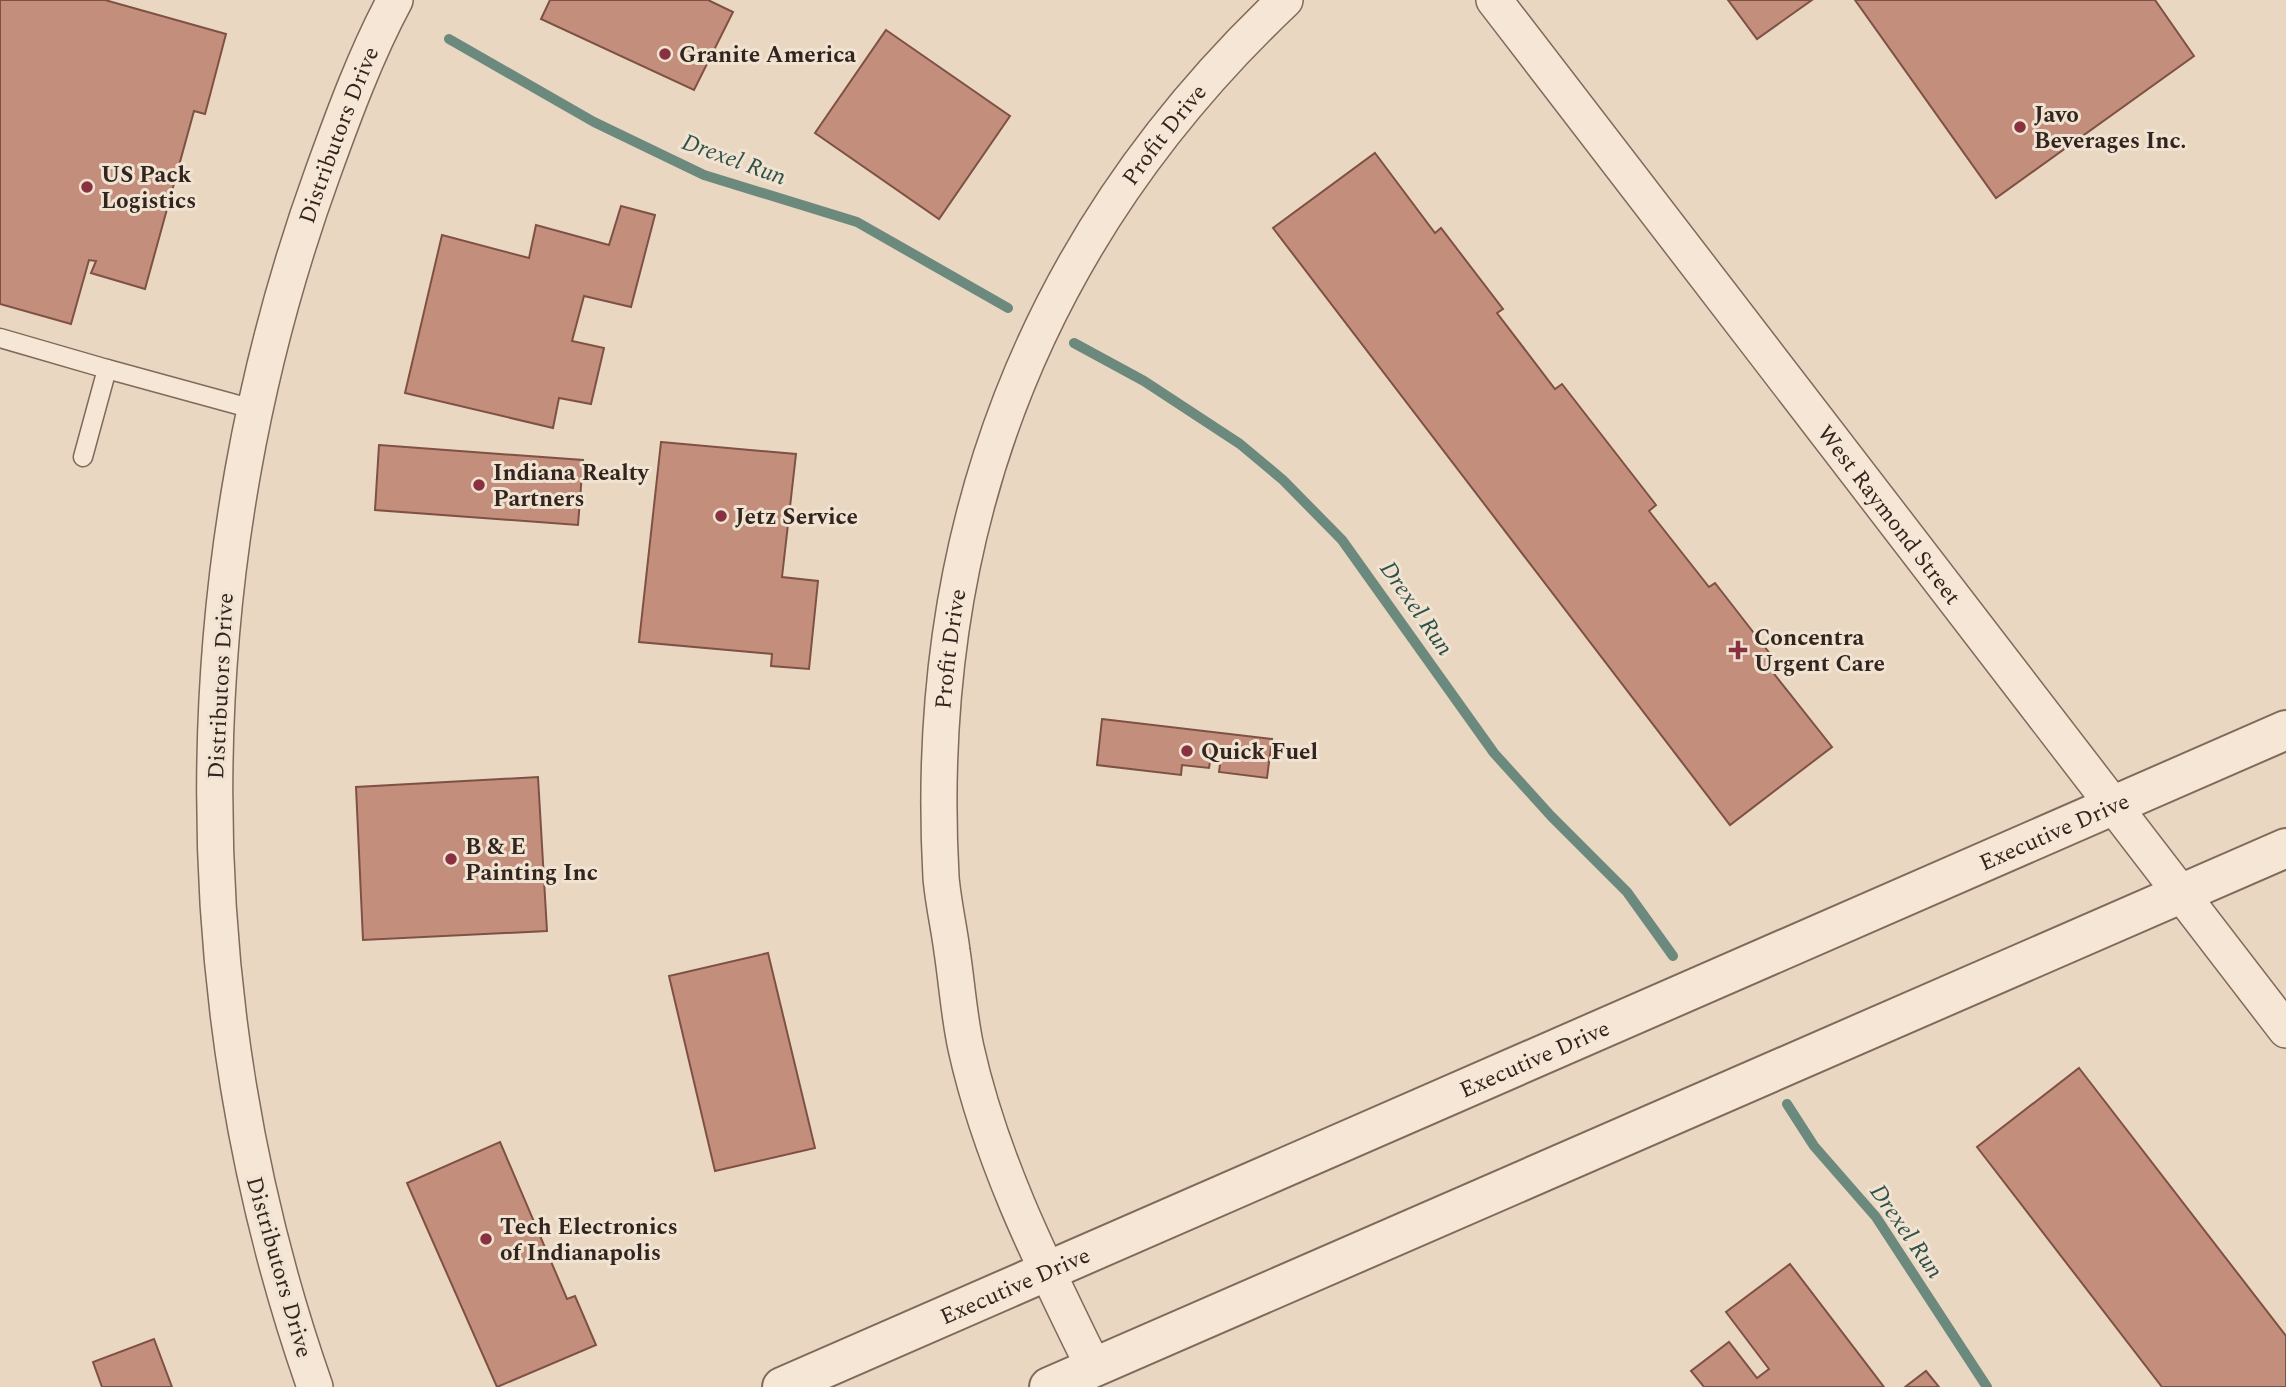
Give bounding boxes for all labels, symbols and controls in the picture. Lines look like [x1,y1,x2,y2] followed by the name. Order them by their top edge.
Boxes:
[679,38,856,73] place label: Granite America
[290,41,389,228] street label: Distributors Drive
[657,46,673,62] marker: Granite America
[1114,76,1216,193] street label: Profit Drive
[2034,98,2187,159] place label: Javo Beverages Inc.
[2012,119,2028,135] marker: Javo Beverages Inc.
[676,124,791,196] water label: Drexel Run
[101,158,196,219] place label: US Pack Logistics
[79,179,95,195] marker: US Pack Logistics
[1808,418,1969,613] street label: West Raymond Street
[493,456,650,517] place label: Indiana Realty Partners
[471,477,487,493] marker: Indiana Realty Partners
[735,500,858,535] place label: Jetz Service
[713,508,729,524] marker: Jetz Service
[1370,554,1462,664] water label: Drexel Run
[926,586,977,711] street label: Profit Drive
[199,592,244,780] street label: Distributors Drive
[1754,621,1885,682] place label: Concentra Urgent Care
[1728,640,1748,660] marker: Concentra Urgent Care
[1201,735,1318,770] place label: Quick Fuel
[1179,743,1195,759] marker: Quick Fuel
[1974,785,2135,881] street label: Executive Drive
[465,830,598,891] place label: B & E Painting Inc
[443,851,459,867] marker: B & E Painting Inc
[1454,1011,1616,1108] street label: Executive Drive
[236,1173,321,1362] street label: Distributors Drive
[1860,1177,1952,1287] water label: Drexel Run
[500,1210,678,1271] place label: Tech Electronics of Indianapolis
[478,1231,494,1247] marker: Tech Electronics of Indianapolis
[935,1238,1096,1335] street label: Executive Drive

